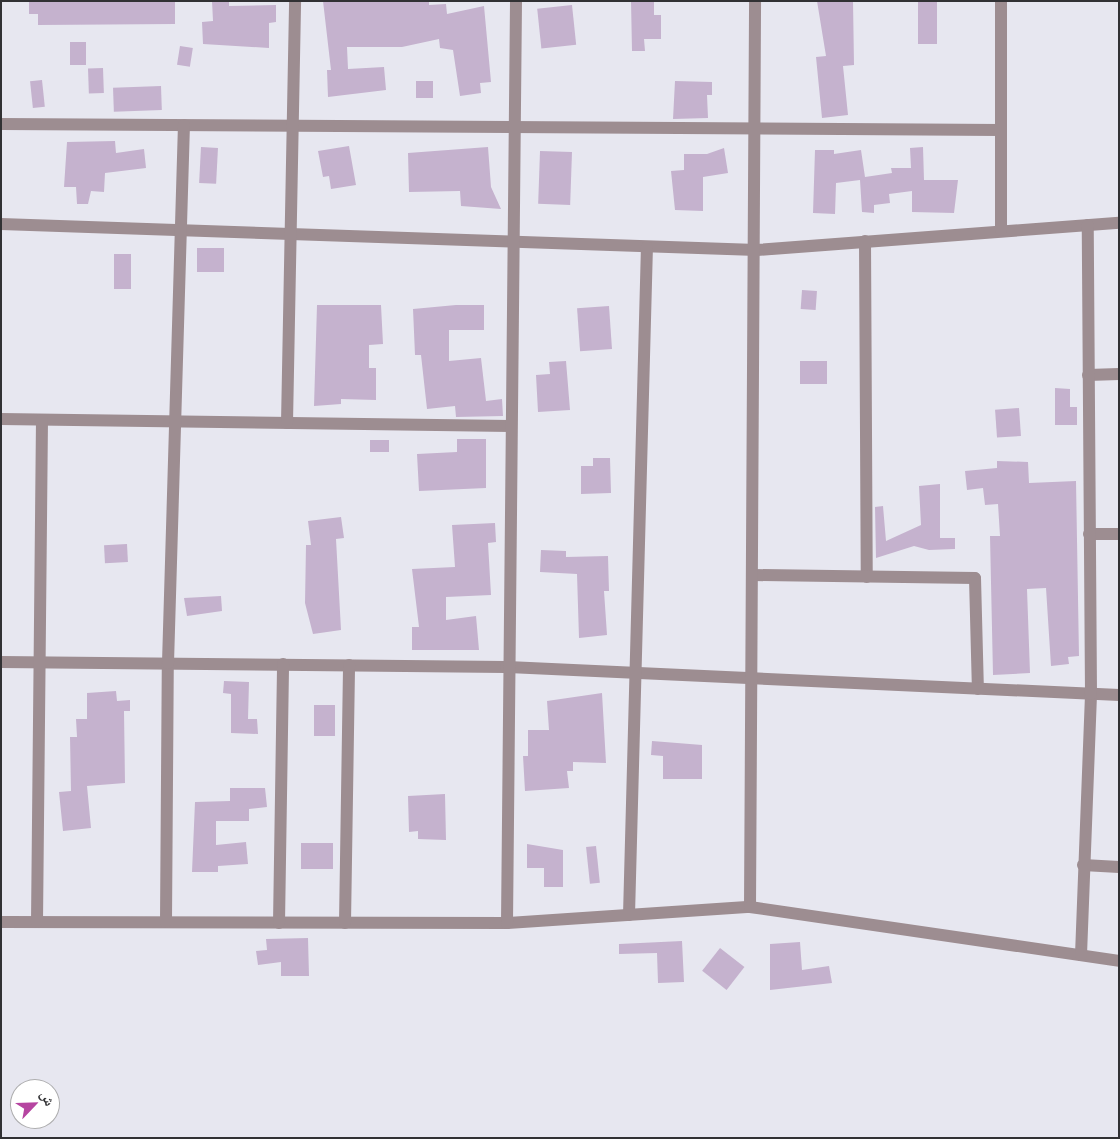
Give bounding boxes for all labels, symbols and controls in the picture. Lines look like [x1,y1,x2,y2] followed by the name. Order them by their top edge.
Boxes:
[10,1079,60,1129] north arrow
[36,1087,60,1109] text: ش

